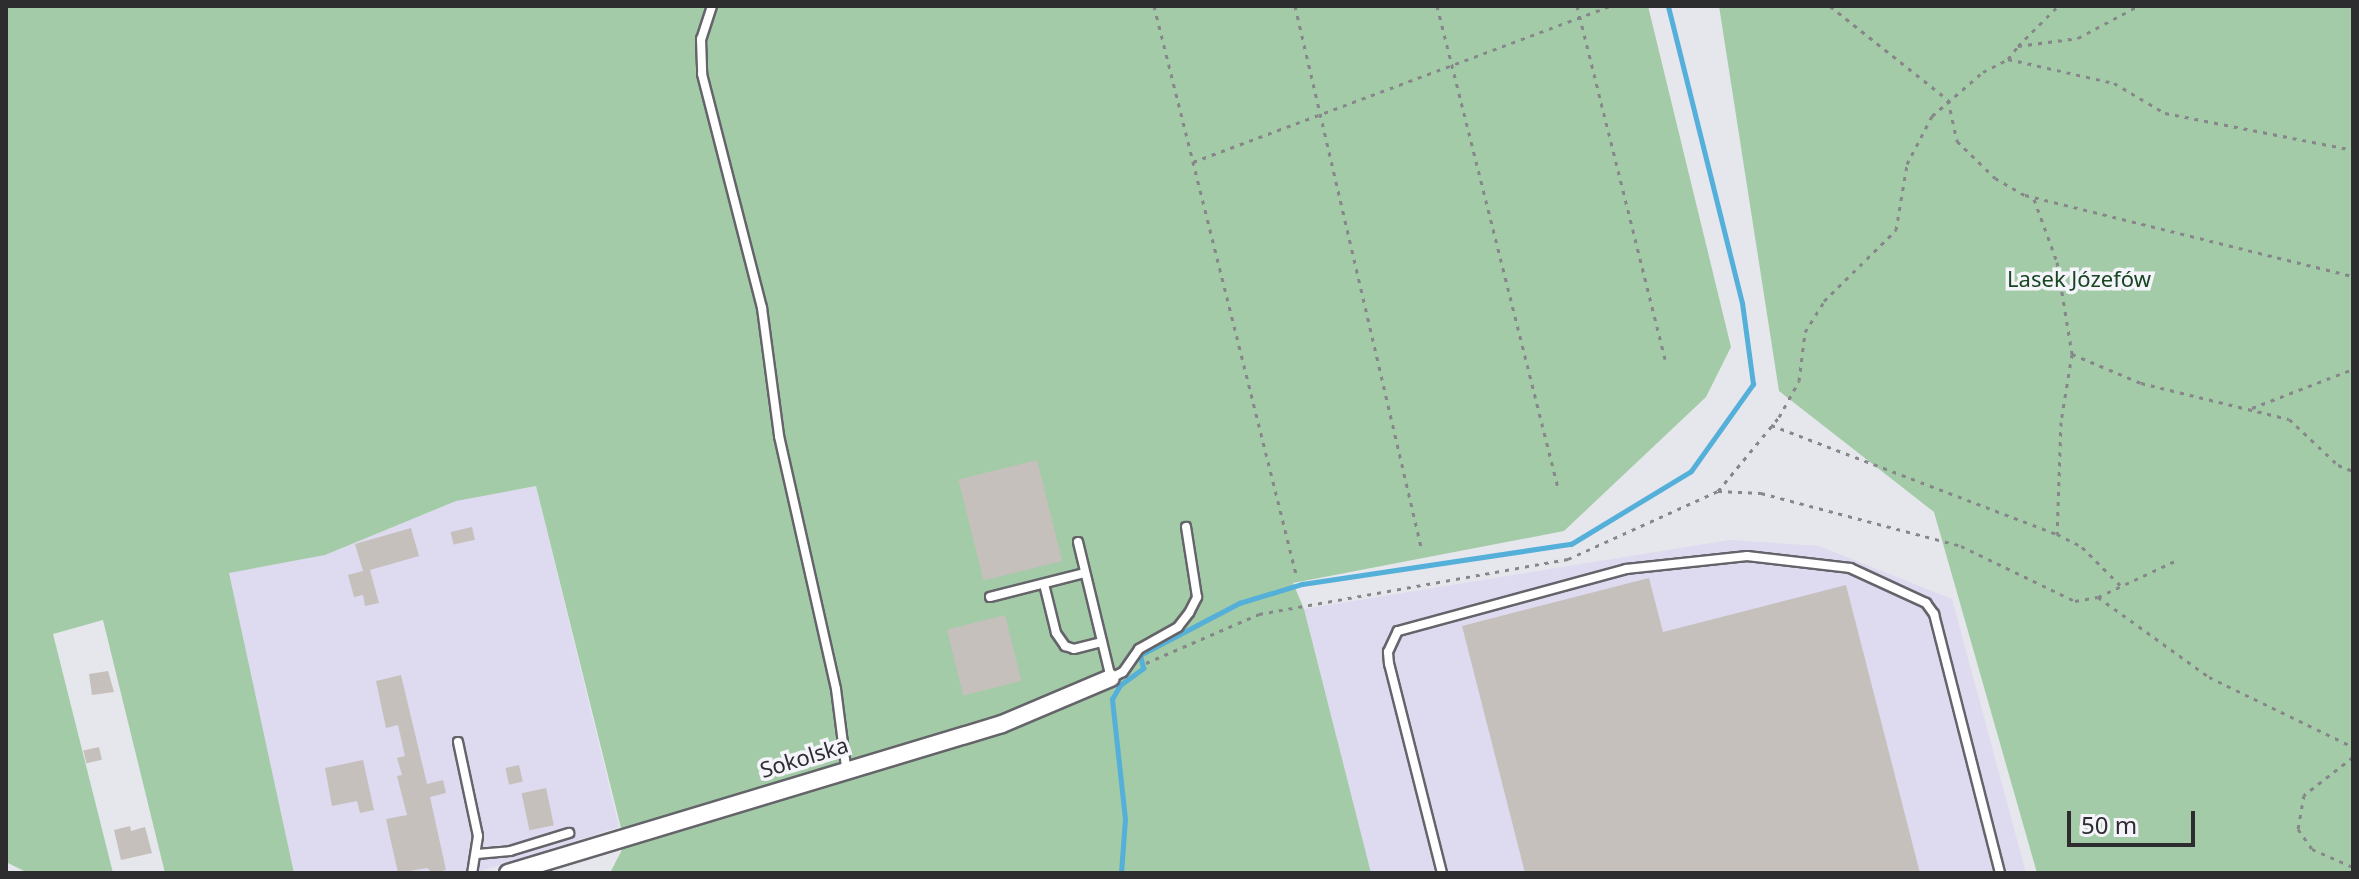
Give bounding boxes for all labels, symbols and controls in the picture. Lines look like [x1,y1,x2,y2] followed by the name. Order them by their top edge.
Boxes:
[2007,266,2151,292] park label: Lasek Józefów
[757,731,851,783] street label: Sokolska
[2071,795,2199,845] scale bar
[2081,808,2137,841] text: 50 m

